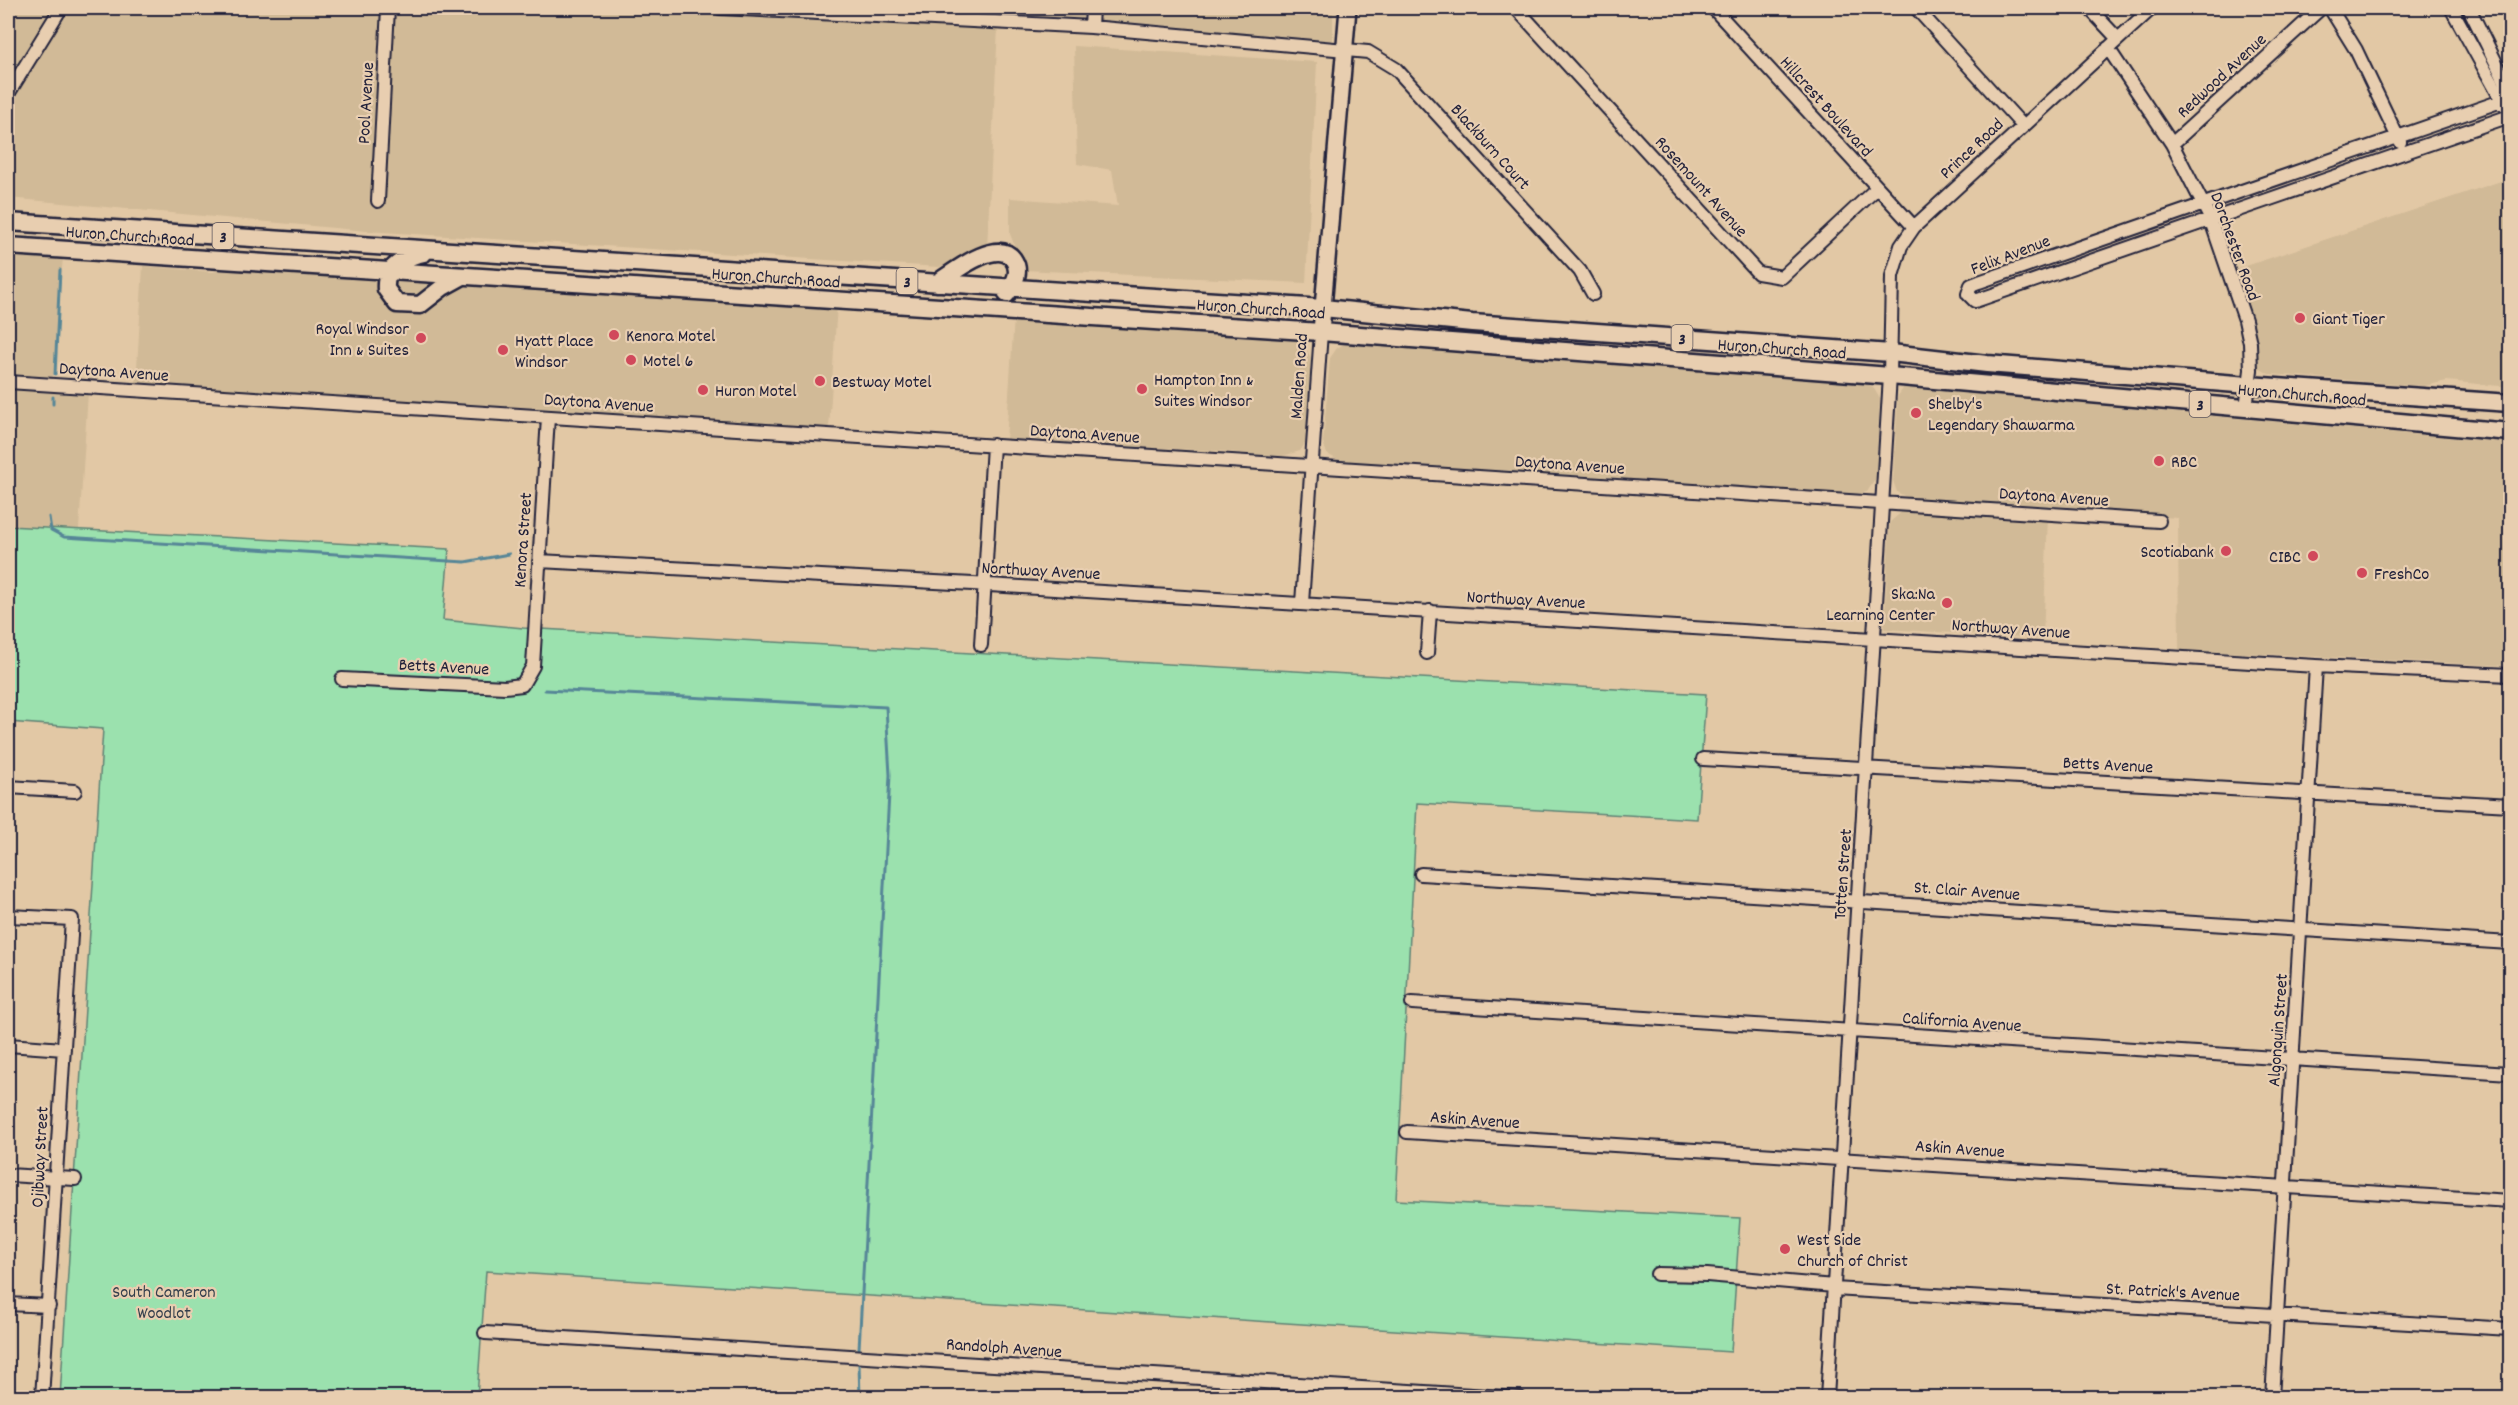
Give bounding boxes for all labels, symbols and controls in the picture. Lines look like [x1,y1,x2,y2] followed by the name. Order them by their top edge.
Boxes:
[2172,29,2273,125] street label: Redwood Avenue
[1773,51,1878,164] street label: Hillcrest Boulevard
[353,62,382,145] street label: Pool Avenue
[1444,99,1535,197] street label: Blackburn Court
[1935,114,2010,186] street label: Prince Road
[1648,131,1753,244] street label: Rosemount Avenue
[2202,189,2265,305] street label: Dorchester Road
[65,221,195,254] street label: Huron Church Road
[212,223,234,249] road number: 3
[1967,230,2054,283] street label: Felix Avenue
[711,263,841,296] street label: Huron Church Road
[896,268,918,294] road number: 3
[1196,294,1326,327] street label: Huron Church Road
[2312,308,2385,333] place label: Giant Tiger
[2293,311,2307,325] marker: Giant Tiger
[315,318,409,364] place label: Royal Windsor Inn & Suites
[626,325,716,350] place label: Kenora Motel
[1672,325,1692,351] road number: 3
[607,328,621,342] marker: Kenora Motel
[515,330,593,376] place label: Hyatt Place Windsor
[414,331,428,345] marker: Royal Windsor Inn & Suites
[1285,333,1316,420] street label: Malden Road
[1717,334,1847,367] street label: Huron Church Road
[496,343,510,357] marker: Hyatt Place Windsor
[643,350,693,375] place label: Motel 6
[624,353,638,367] marker: Motel 6
[58,357,170,390] street label: Daytona Avenue
[1154,369,1254,415] place label: Hampton Inn & Suites Windsor
[832,371,932,396] place label: Bestway Motel
[813,374,827,388] marker: Bestway Motel
[2236,378,2367,415] street label: Huron Church Road
[715,380,797,405] place label: Huron Motel
[1135,382,1149,396] marker: Hampton Inn & Suites Windsor
[696,383,710,397] marker: Huron Motel
[543,388,655,421] street label: Daytona Avenue
[2190,391,2210,417] road number: 3
[1928,393,2075,439] place label: Shelby's Legendary Shawarma
[1909,406,1923,420] marker: Shelby's Legendary Shawarma
[1029,419,1141,452] street label: Daytona Avenue
[1514,450,1626,483] street label: Daytona Avenue
[2171,451,2197,476] place label: RBC
[2152,454,2166,468] marker: RBC
[1998,482,2110,515] street label: Daytona Avenue
[509,491,540,589] street label: Kenora Street
[2141,541,2214,566] place label: Scotiabank
[2219,544,2233,558] marker: Scotiabank
[2269,546,2301,571] place label: CIBC
[2306,549,2320,563] marker: CIBC
[981,557,1101,588] street label: Northway Avenue
[2374,563,2429,588] place label: FreshCo
[2355,566,2369,580] marker: FreshCo
[1826,583,1936,629] place label: Ska:Na Learning Center
[1466,586,1586,617] street label: Northway Avenue
[1940,596,1954,610] marker: Ska:Na Learning Center
[1951,614,2071,647] street label: Northway Avenue
[398,654,490,683] street label: Betts Avenue
[2062,752,2154,781] street label: Betts Avenue
[1829,828,1860,920] street label: Totten Street
[1913,876,2021,909] street label: St. Clair Avenue
[2263,972,2296,1088] street label: Algonquin Street
[1901,1007,2022,1040] street label: California Avenue
[26,1106,57,1208] street label: Ojibway Street
[1429,1106,1521,1137] street label: Askin Avenue
[1914,1135,2006,1166] street label: Askin Avenue
[1797,1229,1908,1275] place label: West Side Church of Christ
[1778,1242,1792,1256] marker: West Side Church of Christ
[2105,1278,2241,1309] street label: St. Patrick's Avenue
[112,1281,216,1327] park label: South Cameron Woodlot
[945,1333,1063,1366] street label: Randolph Avenue

